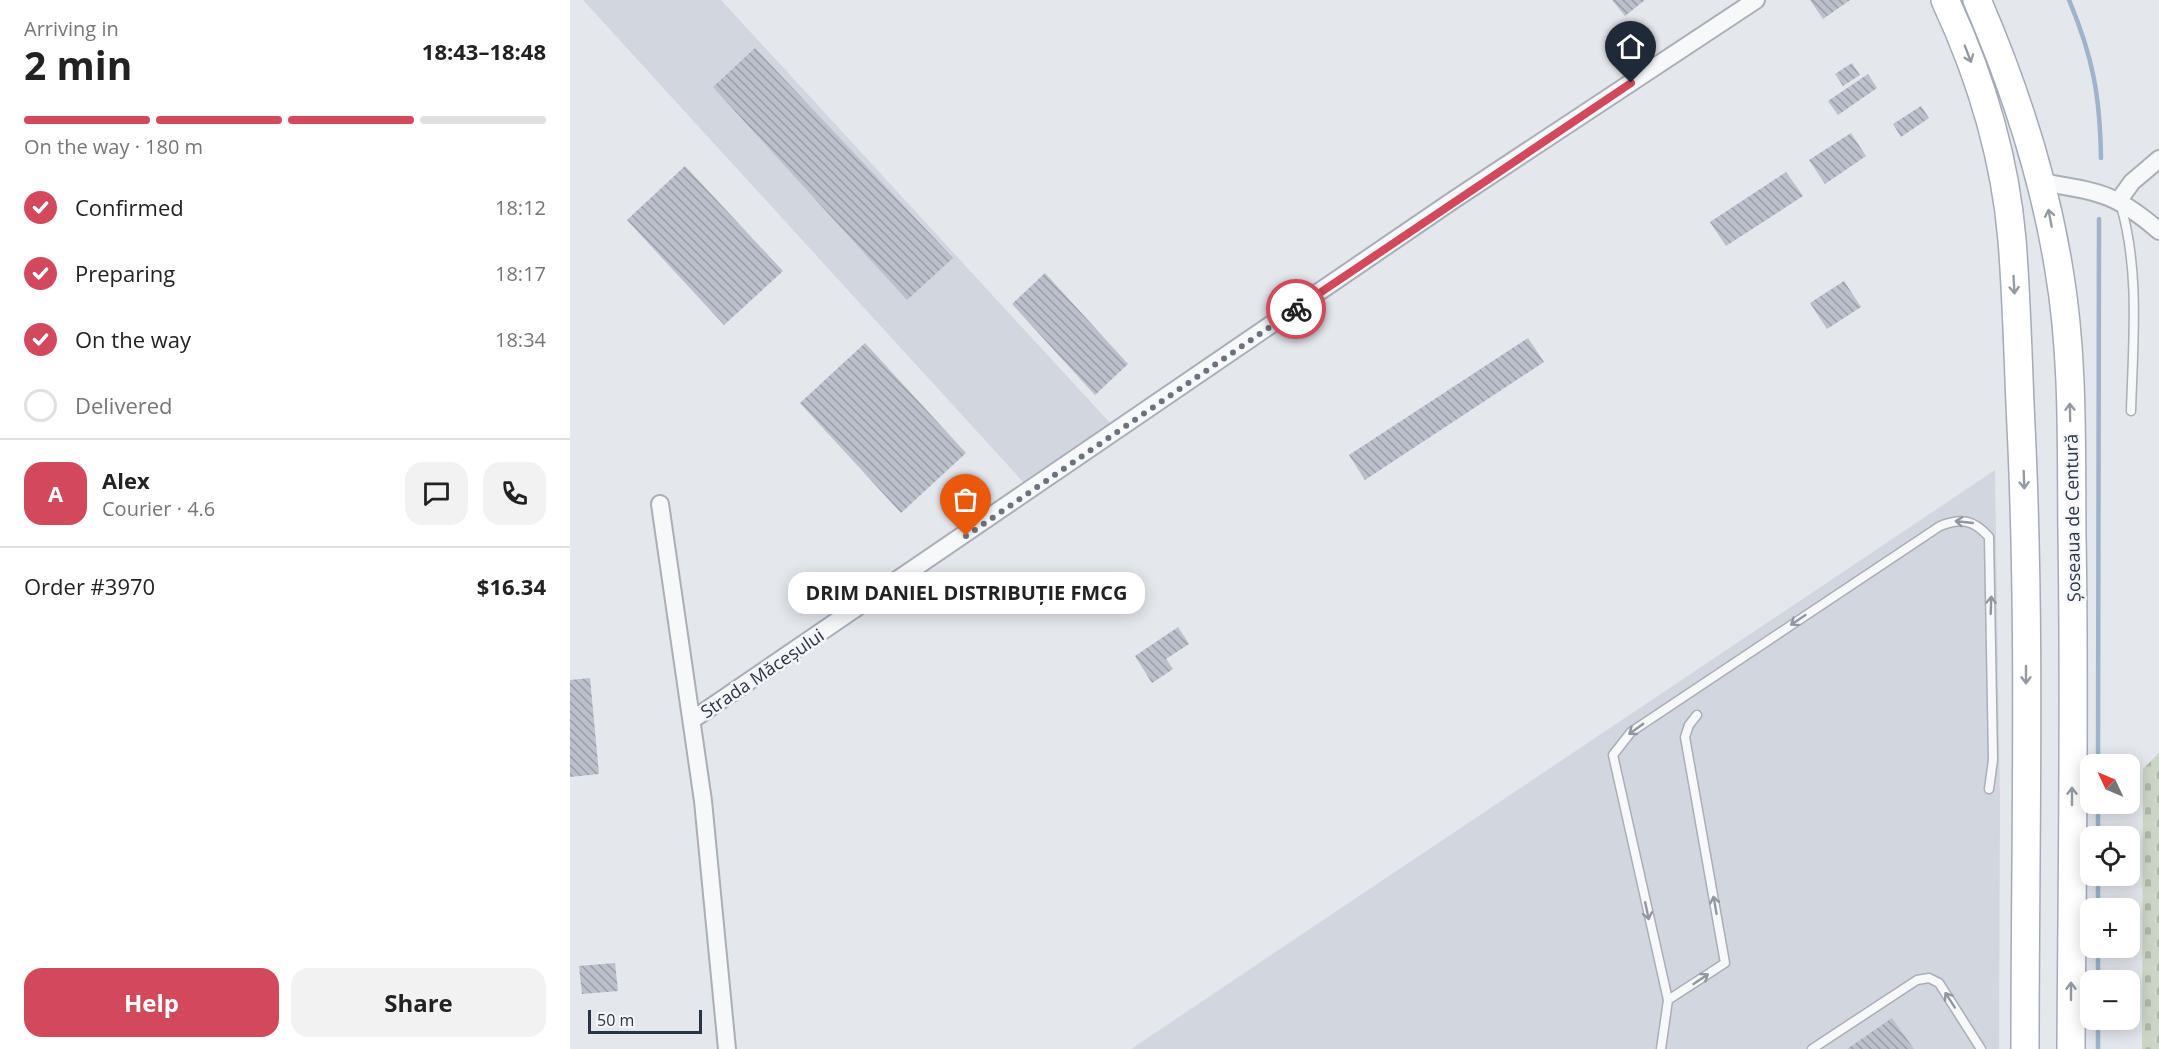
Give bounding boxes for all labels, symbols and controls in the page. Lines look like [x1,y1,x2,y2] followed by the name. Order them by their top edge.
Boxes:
[24,15,119,42] text: Arriving in
[1605,21,1656,83] pin
[1614,30,1647,63] icon: home
[422,36,546,66] text: 18:43–18:48
[24,38,132,91] text: 2 min
[1963,44,1974,63] one-way arrow
[24,133,203,160] text: On the way · 180 m
[24,191,57,224] icon: check
[75,192,184,222] text: Confirmed
[495,194,546,221] text: 18:12
[2044,209,2055,228] one-way arrow
[24,257,57,290] icon: check
[75,258,175,288] text: Preparing
[495,260,546,287] text: 18:17
[2009,275,2020,295] one-way arrow
[1266,279,1326,339] courier
[1280,293,1313,326] icon: bike
[24,323,57,356] icon: check
[75,324,191,354] text: On the way
[495,326,546,353] text: 18:34
[75,390,173,420] text: Delivered
[2064,402,2076,422] one-way arrow
[2059,434,2085,602] street label: Șoseaua de Centură
[405,462,468,525] button: chat
[483,462,546,525] button: phone
[102,465,150,495] text: Alex
[2018,469,2029,489] one-way arrow
[940,474,991,536] pin
[48,478,63,508] text: A
[949,483,982,516] icon: bag
[102,495,215,522] text: Courier · 4.6
[1954,516,1974,527] one-way arrow
[24,571,155,601] text: Order #3970
[477,571,546,601] text: $16.34
[788,572,1144,614] callout: DRIM DANIEL DISTRIBUȚIE FMCG
[806,579,1127,606] text: DRIM DANIEL DISTRIBUȚIE FMCG
[1986,596,1997,616] one-way arrow
[1791,614,1807,626] one-way arrow
[696,623,828,723] street label: Strada Măceșului
[2020,664,2032,684] one-way arrow
[1629,723,1645,735] one-way arrow
[2080,754,2140,814] north arrow
[2080,754,2140,1030] map controls
[2066,786,2078,806] one-way arrow
[2080,826,2140,886] button: locate
[1709,896,1720,915] one-way arrow
[2080,898,2140,958] button: +
[1642,900,1653,920] one-way arrow
[24,968,279,1037] button: Help
[291,968,546,1037] button: Share
[2080,970,2140,1030] button: −
[1692,972,1709,984] one-way arrow
[2065,981,2077,1001] one-way arrow
[1944,992,1956,1008] one-way arrow
[588,1007,702,1034] scale bar
[597,1009,634,1031] text: 50 m

